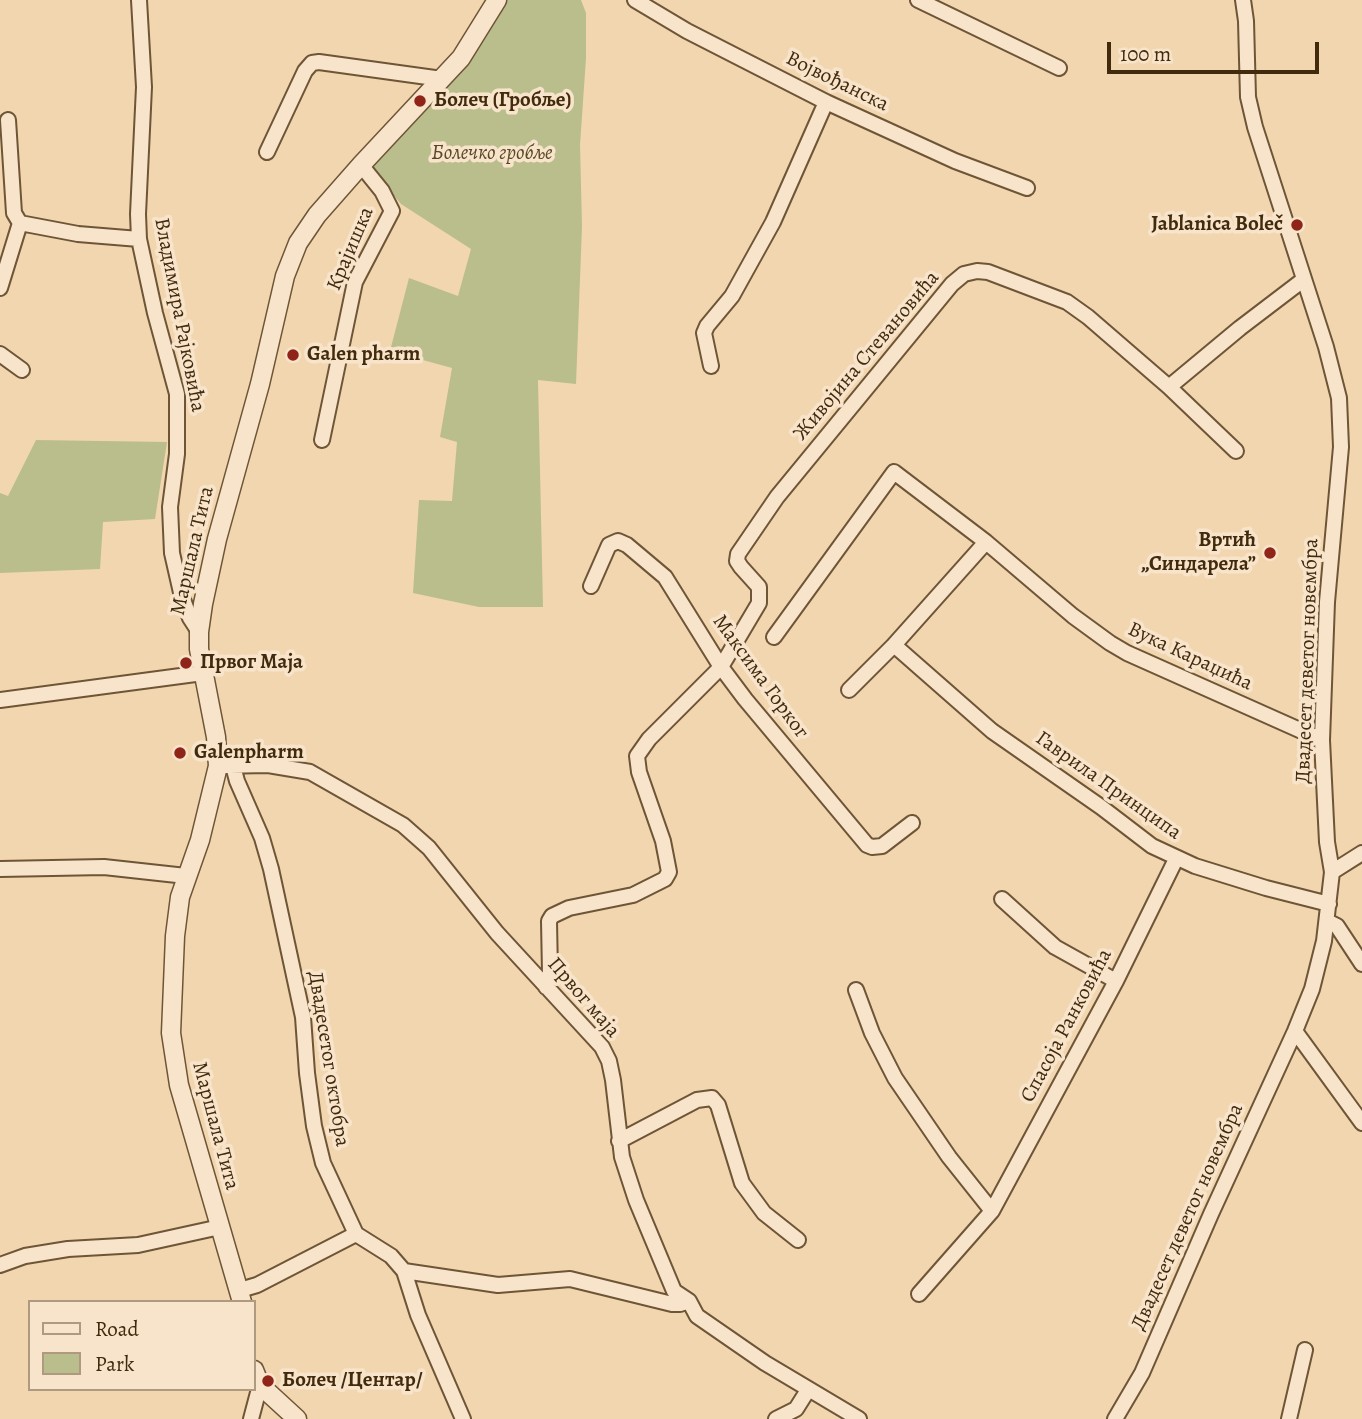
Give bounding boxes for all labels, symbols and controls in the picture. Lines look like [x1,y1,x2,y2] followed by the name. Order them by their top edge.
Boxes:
[1110,28,1322,72] scale bar
[1120,40,1171,68] text: 100 m
[782,46,892,118] street label: Војвођанска
[434,88,572,114] place label: Болеч (Гробље)
[412,93,428,109] marker: Болеч (Гробље)
[431,141,553,167] park label: Болечко гробље
[322,203,380,295] street label: Крајишка
[1151,212,1283,238] place label: Jablanica Boleč
[148,216,210,414] street label: Владимира Рајковића
[1289,217,1305,233] marker: Jablanica Boleč
[789,266,945,446] street label: Живојина Стевановића
[307,342,420,368] place label: Galen pharm
[285,347,301,363] marker: Galen pharm
[166,484,220,618] street label: Маршала Тита
[1141,528,1256,578] place label: Вртић „Синдарела”
[1291,538,1325,784] street label: Двадесет деветог новембра
[1262,545,1278,561] marker: Вртић „Синдарела”
[706,610,814,744] street label: Максима Горког
[1124,617,1256,697] street label: Вука Караџића
[200,650,303,676] place label: Првог Маја
[178,655,194,671] marker: Првог Маја
[1030,726,1186,846] street label: Гаврила Принципа
[194,740,304,766] place label: Galenpharm
[172,745,188,761] marker: Galenpharm
[1016,945,1118,1107] street label: Спасоја Ранковића
[541,953,625,1043] street label: Првог маја
[302,969,354,1149] street label: Двадесетог октобра
[186,1059,244,1193] street label: Маршала Тита
[1127,1100,1249,1334] street label: Двадесет деветог новембра
[28,1300,256,1391] legend
[95,1315,139,1343] text: Road
[95,1350,134,1378] text: Park
[282,1368,423,1394] place label: Болеч /Центар/
[260,1373,276,1389] marker: Болеч /Центар/

